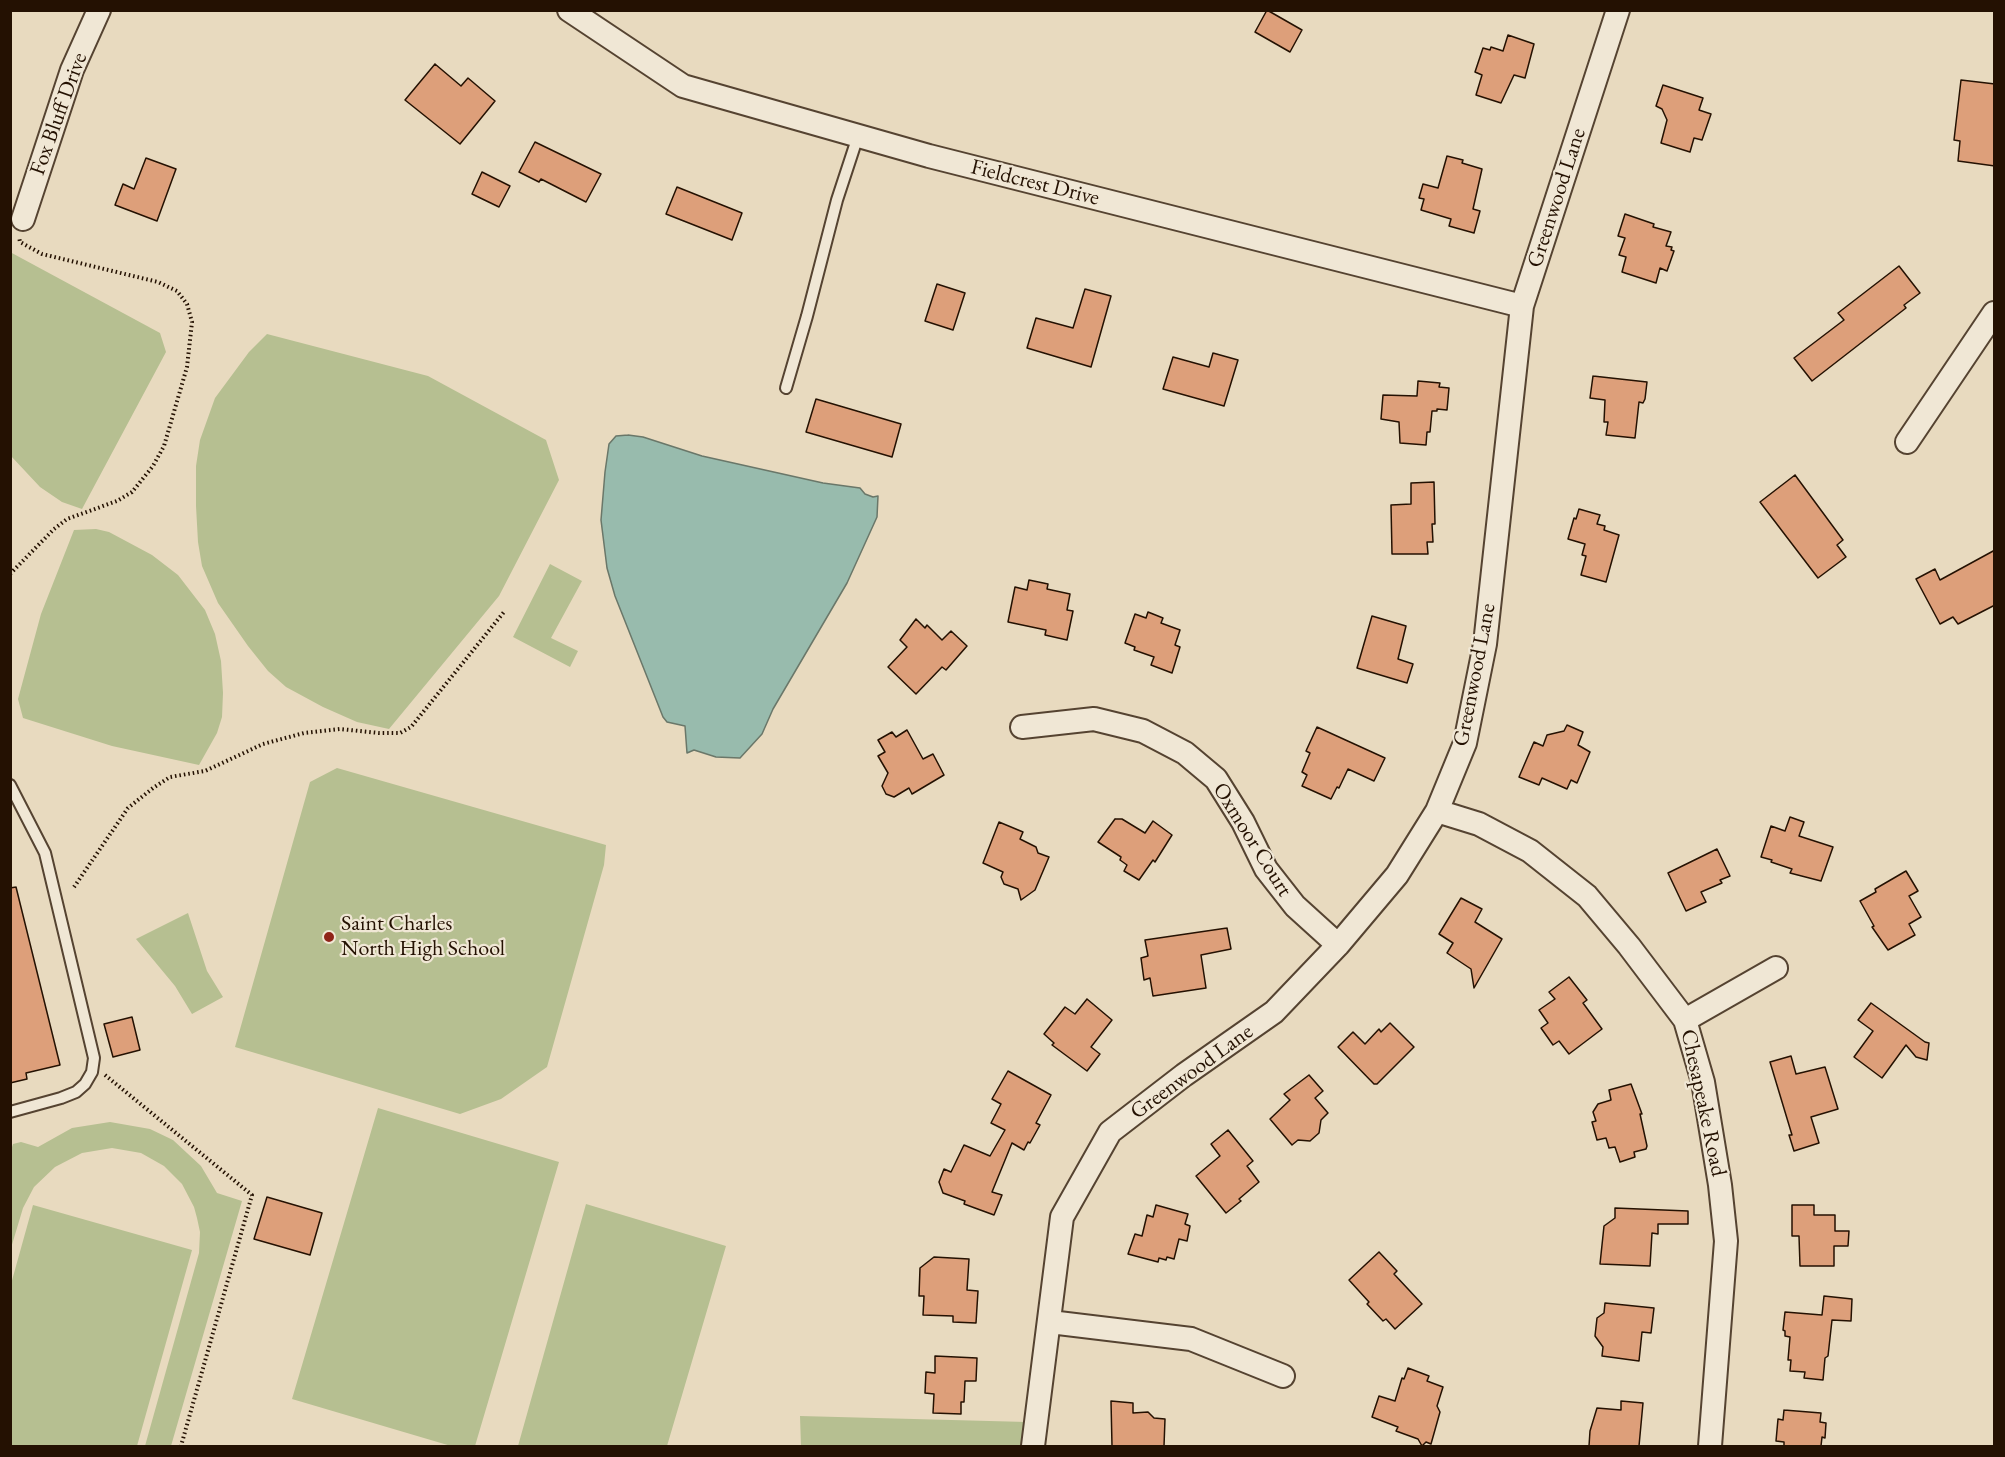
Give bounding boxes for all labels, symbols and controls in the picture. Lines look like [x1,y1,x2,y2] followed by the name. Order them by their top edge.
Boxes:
[25,49,93,179] street label: Fox Bluff Drive
[1522,125,1592,271] street label: Greenwood Lane
[968,154,1102,212] street label: Fieldcrest Drive
[1448,601,1502,749] street label: Greenwood Lane
[1207,778,1297,902] street label: Oxmoor Court
[341,911,505,962] place label: Saint Charles North High School
[322,930,336,944] marker: Saint Charles North High School
[1126,1019,1258,1125] street label: Greenwood Lane
[1675,1027,1731,1179] street label: Chesapeake Road

